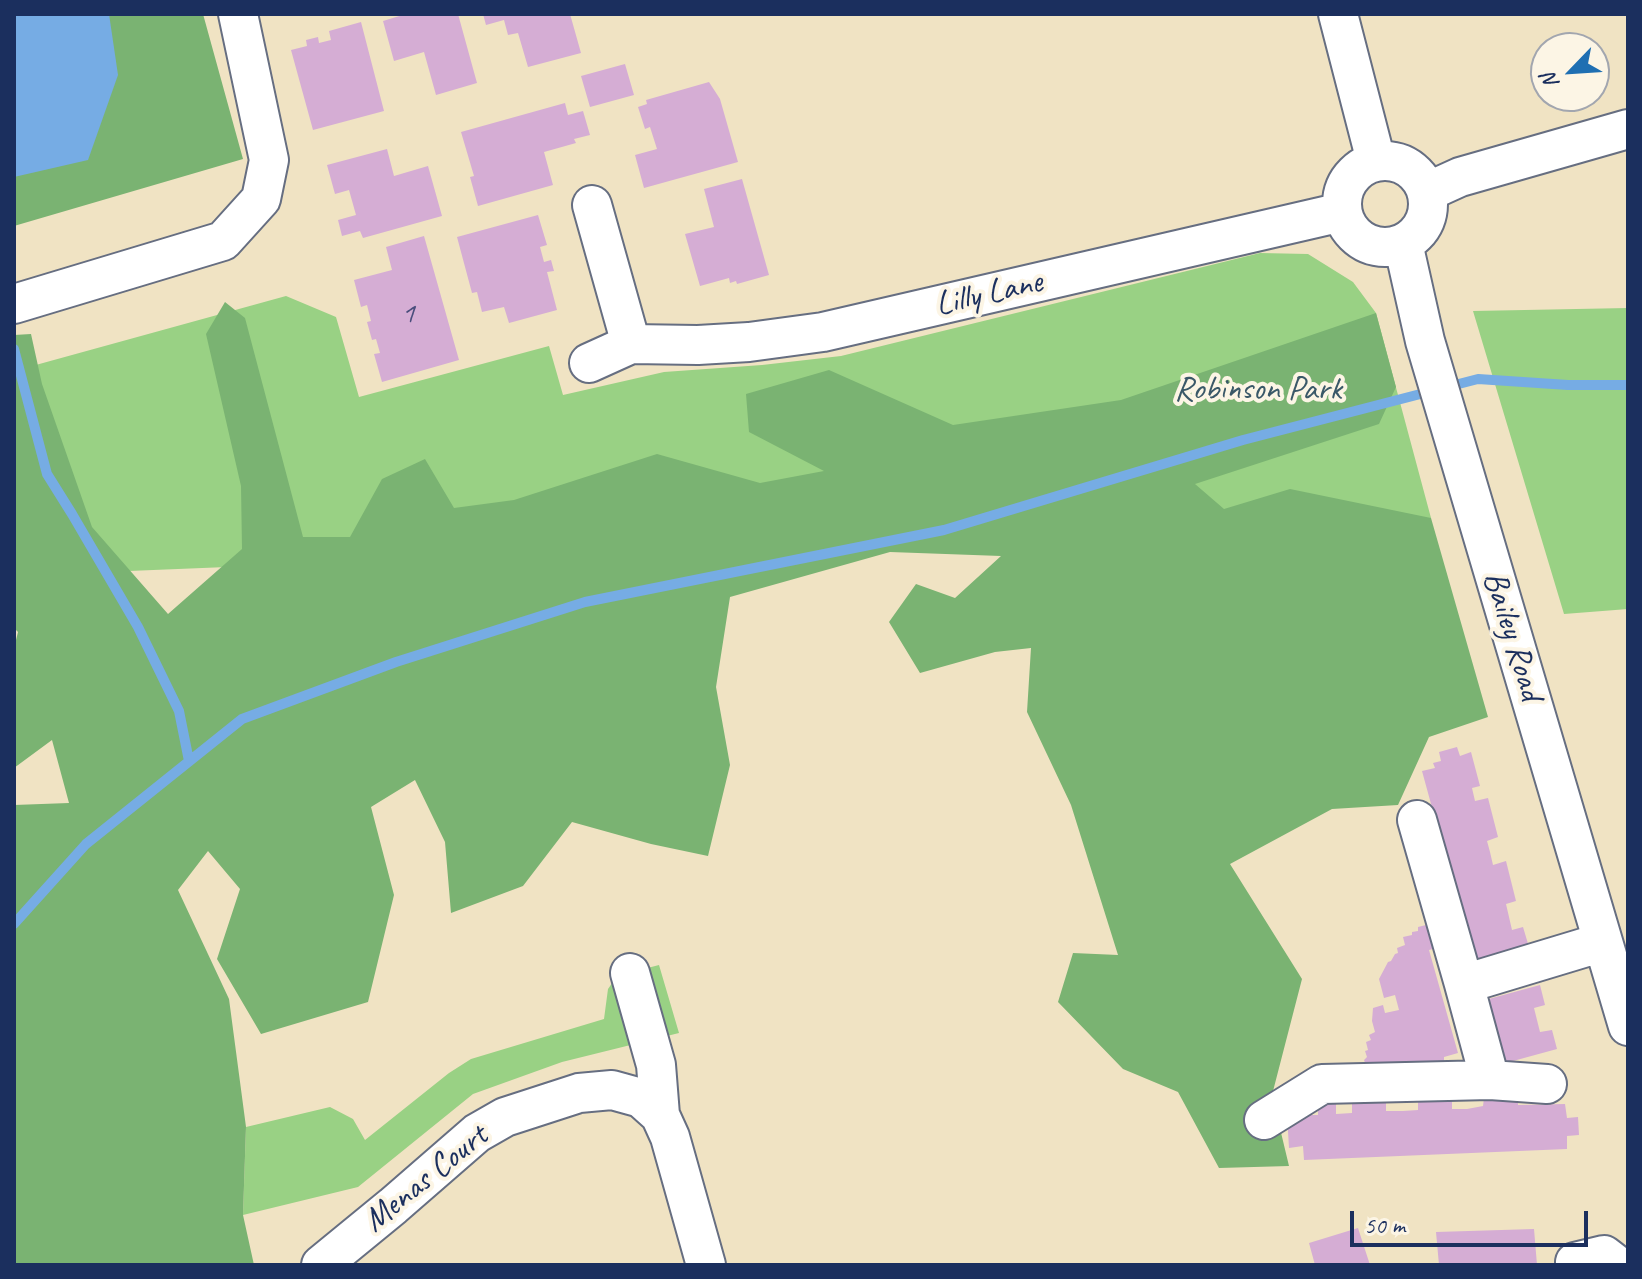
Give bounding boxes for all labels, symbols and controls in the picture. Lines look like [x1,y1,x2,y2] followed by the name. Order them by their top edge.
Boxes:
[1530,32,1610,112] north arrow
[1534,69,1566,93] text: N
[932,262,1046,326] street label: Lilly Lane
[401,296,415,332] house number: 1
[1174,370,1342,410] park label: Robinson Park
[1473,567,1551,705] street label: Bailey Road
[355,1116,497,1242] street label: Menas Court
[1354,1195,1592,1245] scale bar
[1364,1210,1405,1240] text: 50 m

